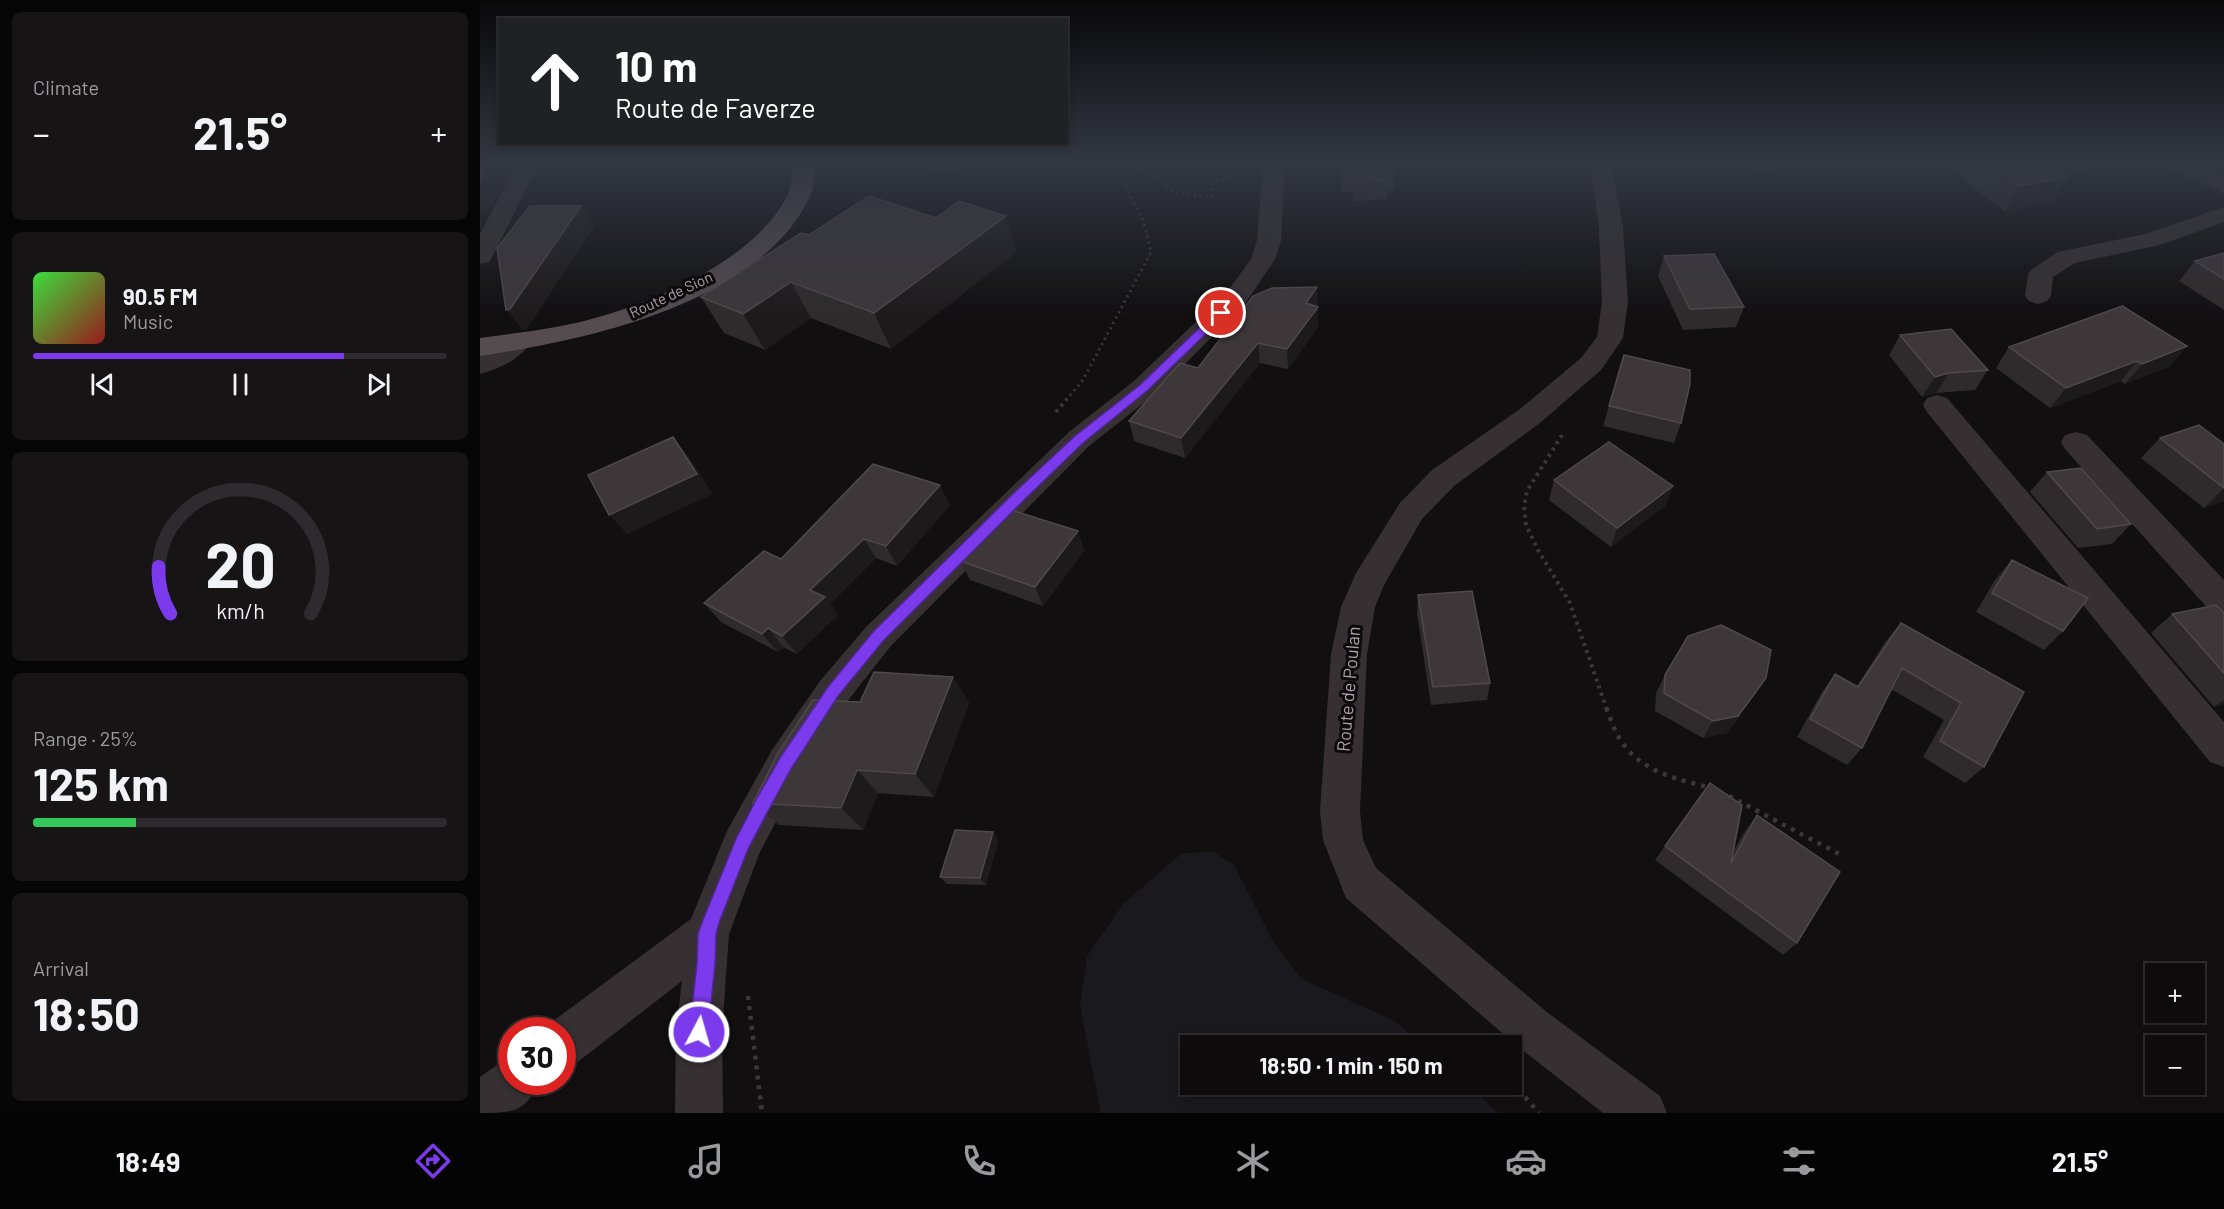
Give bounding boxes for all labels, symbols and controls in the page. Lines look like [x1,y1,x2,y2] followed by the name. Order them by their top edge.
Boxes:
[615,40,697,90] text: 10 m
[516,42,594,120] icon: ahead
[33,75,99,99] text: Climate
[615,91,816,123] text: Route de Faverze
[193,105,287,159] text: 21.5°
[33,113,50,153] text: −
[431,113,447,153] text: +
[626,267,715,321] street label: Route de Sion
[123,283,197,309] text: 90.5 FM
[1195,287,1246,338] pin
[1204,296,1237,329] icon: arrive
[123,309,173,333] text: Music
[86,368,119,401] icon: previous
[224,368,257,401] icon: pause
[362,368,395,401] icon: next
[205,526,275,600] text: 20
[216,598,264,623] text: km/h
[1332,625,1364,753] street label: Route de Poulan
[33,726,138,750] text: Range · 25%
[33,756,169,810] text: 125 km
[33,956,89,980] text: Arrival
[2145,963,2205,1095] map controls
[2145,963,2205,1023] button: +
[33,986,140,1040] text: 18:50
[667,1000,731,1064] position arrow
[498,1017,576,1095] speed limit sign: 30
[2145,1035,2205,1095] button: −
[1259,1052,1443,1078] text: 18:50 · 1 min · 150 m
[412,1140,454,1182] icon: directions
[685,1140,727,1182] icon: music
[958,1140,1000,1182] icon: phone
[1232,1140,1274,1182] icon: climate
[1505,1140,1547,1182] icon: car
[1778,1140,1820,1182] icon: filters
[116,1145,180,1177] text: 18:49
[2052,1145,2108,1177] text: 21.5°

